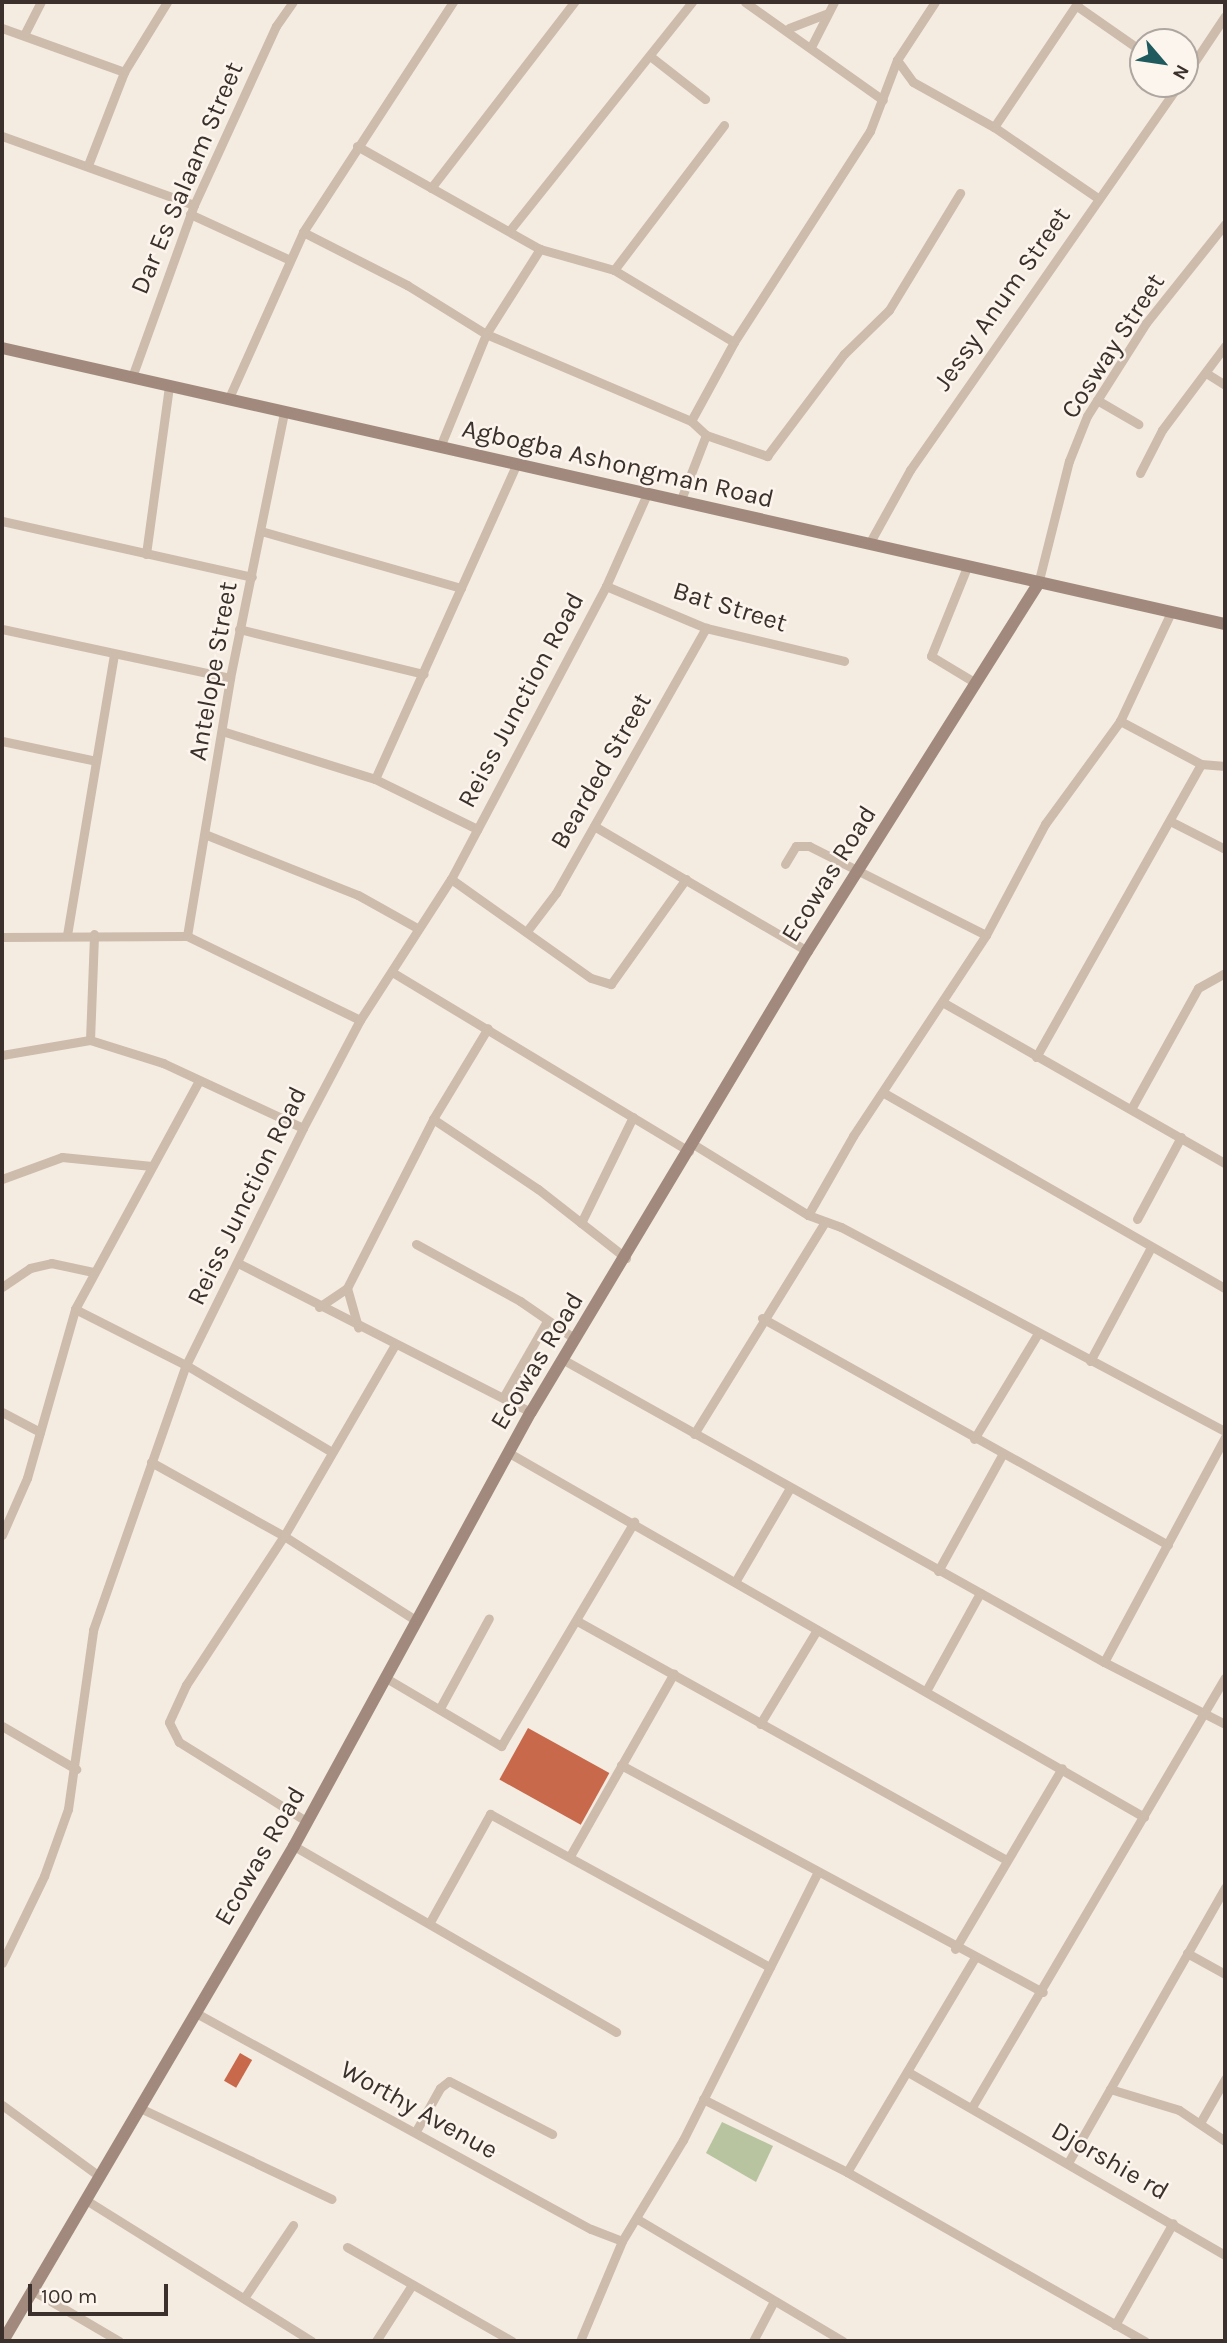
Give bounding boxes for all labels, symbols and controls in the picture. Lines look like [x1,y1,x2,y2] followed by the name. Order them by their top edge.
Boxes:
[1129,28,1199,98] north arrow
[124,57,250,299] street label: Dar Es Salaam Street
[1168,61,1194,84] text: N
[927,201,1077,397] street label: Jessy Anum Street
[1055,268,1171,424] street label: Cosway Street
[459,413,777,515] street label: Agbogba Ashongman Road
[669,575,791,639] street label: Bat Street
[182,579,244,763] street label: Antelope Street
[451,587,591,813] street label: Reiss Junction Road
[544,687,658,855] street label: Bearded Street
[775,800,883,948] street label: Ecowas Road
[181,1082,313,1310] street label: Reiss Junction Road
[484,1287,590,1435] street label: Ecowas Road
[208,1781,312,1931] street label: Ecowas Road
[335,2054,503,2166] street label: Worthy Avenue
[1046,2115,1174,2207] street label: Djorshie rd
[32,2270,172,2314] scale bar
[41,2284,98,2308] text: 100 m

